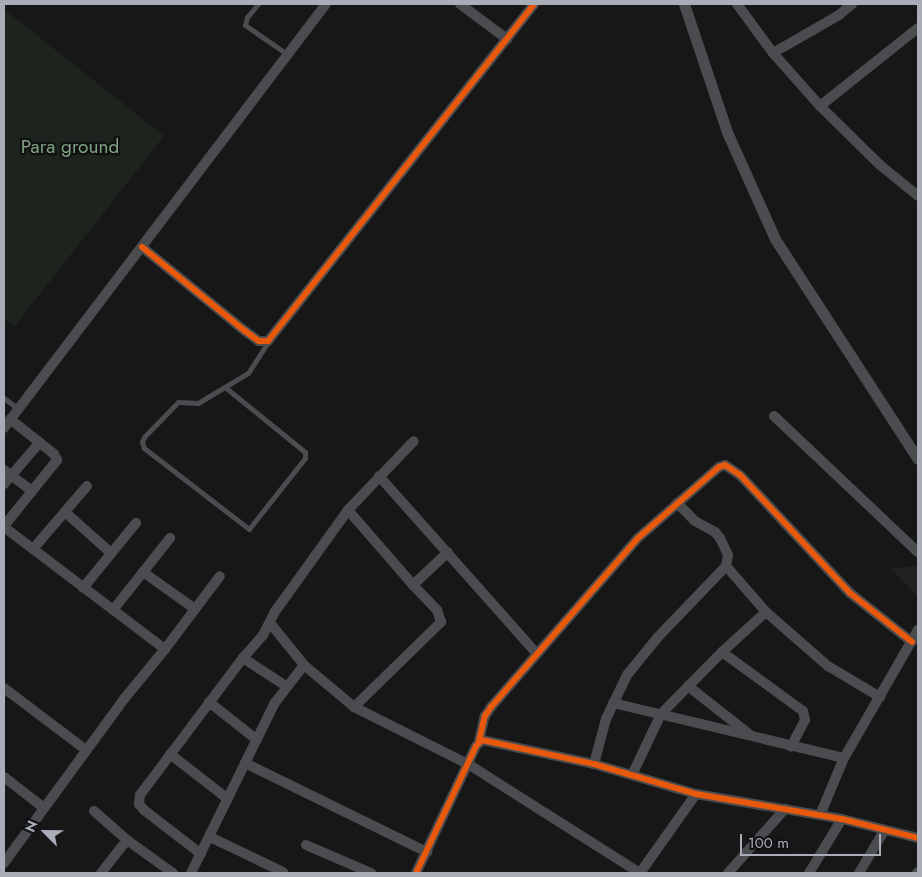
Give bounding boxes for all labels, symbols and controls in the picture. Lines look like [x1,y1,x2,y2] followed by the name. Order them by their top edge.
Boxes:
[21,136,119,158] park label: Para ground
[20,807,70,857] north arrow
[20,817,43,835] text: N
[742,824,883,856] scale bar
[748,832,789,854] text: 100 m

